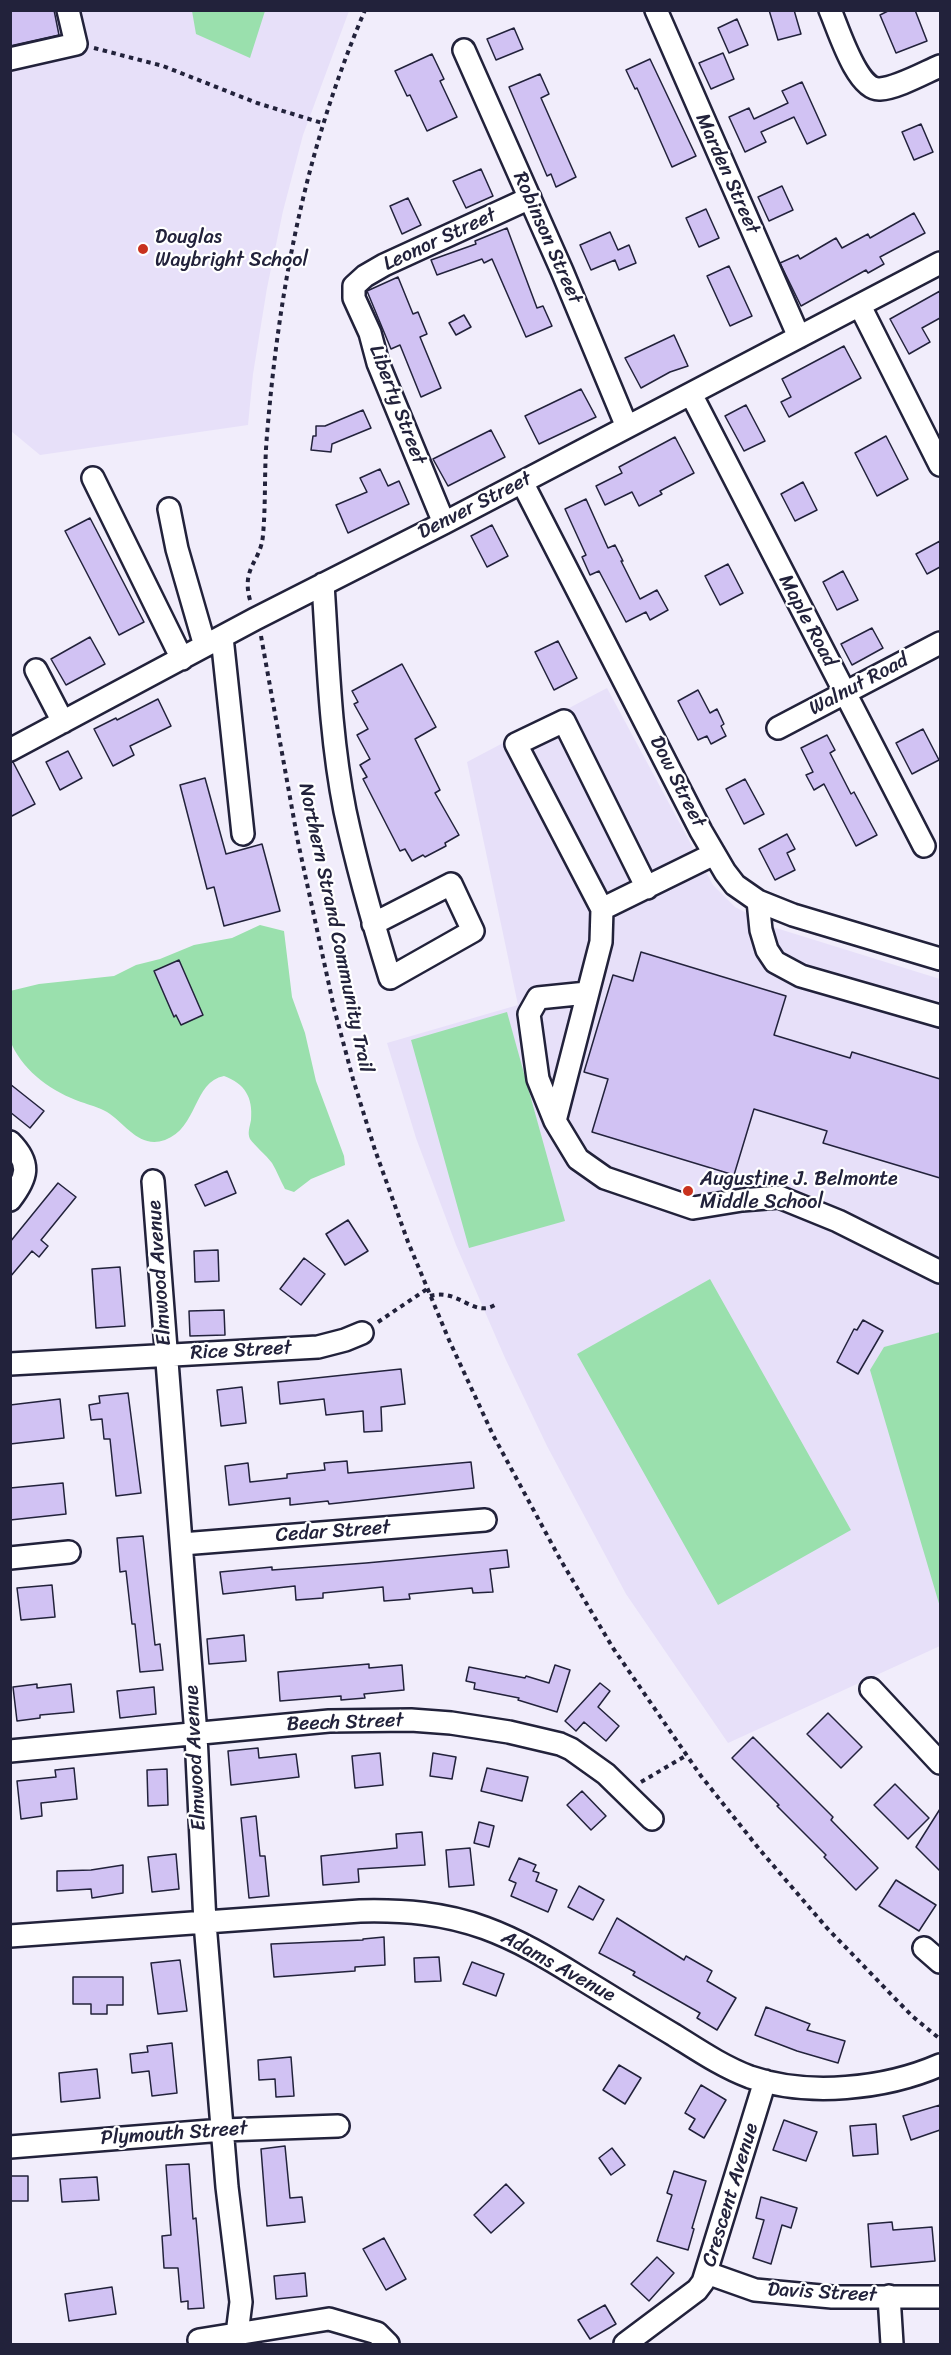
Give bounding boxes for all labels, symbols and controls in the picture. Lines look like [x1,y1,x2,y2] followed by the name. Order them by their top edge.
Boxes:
[690,110,764,238] street label: Marden Street
[507,168,587,308] street label: Robinson Street
[380,203,500,277] street label: Leonor Street
[155,226,308,273] place label: Douglas Waybright School
[136,242,150,256] marker: Douglas Waybright School
[363,342,431,468] street label: Liberty Street
[414,467,536,545] street label: Denver Street
[773,571,841,671] street label: Maple Road
[805,649,913,721] street label: Walnut Road
[644,732,710,832] street label: Dow Street
[293,781,377,1075] street label: Northern Strand Community Trail
[700,1168,898,1215] place label: Augustine J. Belmonte Middle School
[681,1184,695,1198] marker: Augustine J. Belmonte Middle School
[143,1199,177,1347] street label: Elmwood Avenue
[190,1336,292,1366] street label: Rice Street
[275,1516,391,1548] street label: Cedar Street
[180,1685,212,1831] street label: Elmwood Avenue
[286,1709,404,1737] street label: Beech Street
[497,1926,619,2008] street label: Adams Avenue
[100,2117,248,2151] street label: Plymouth Street
[698,2120,764,2270] street label: Crescent Avenue
[767,2278,877,2308] street label: Davis Street

